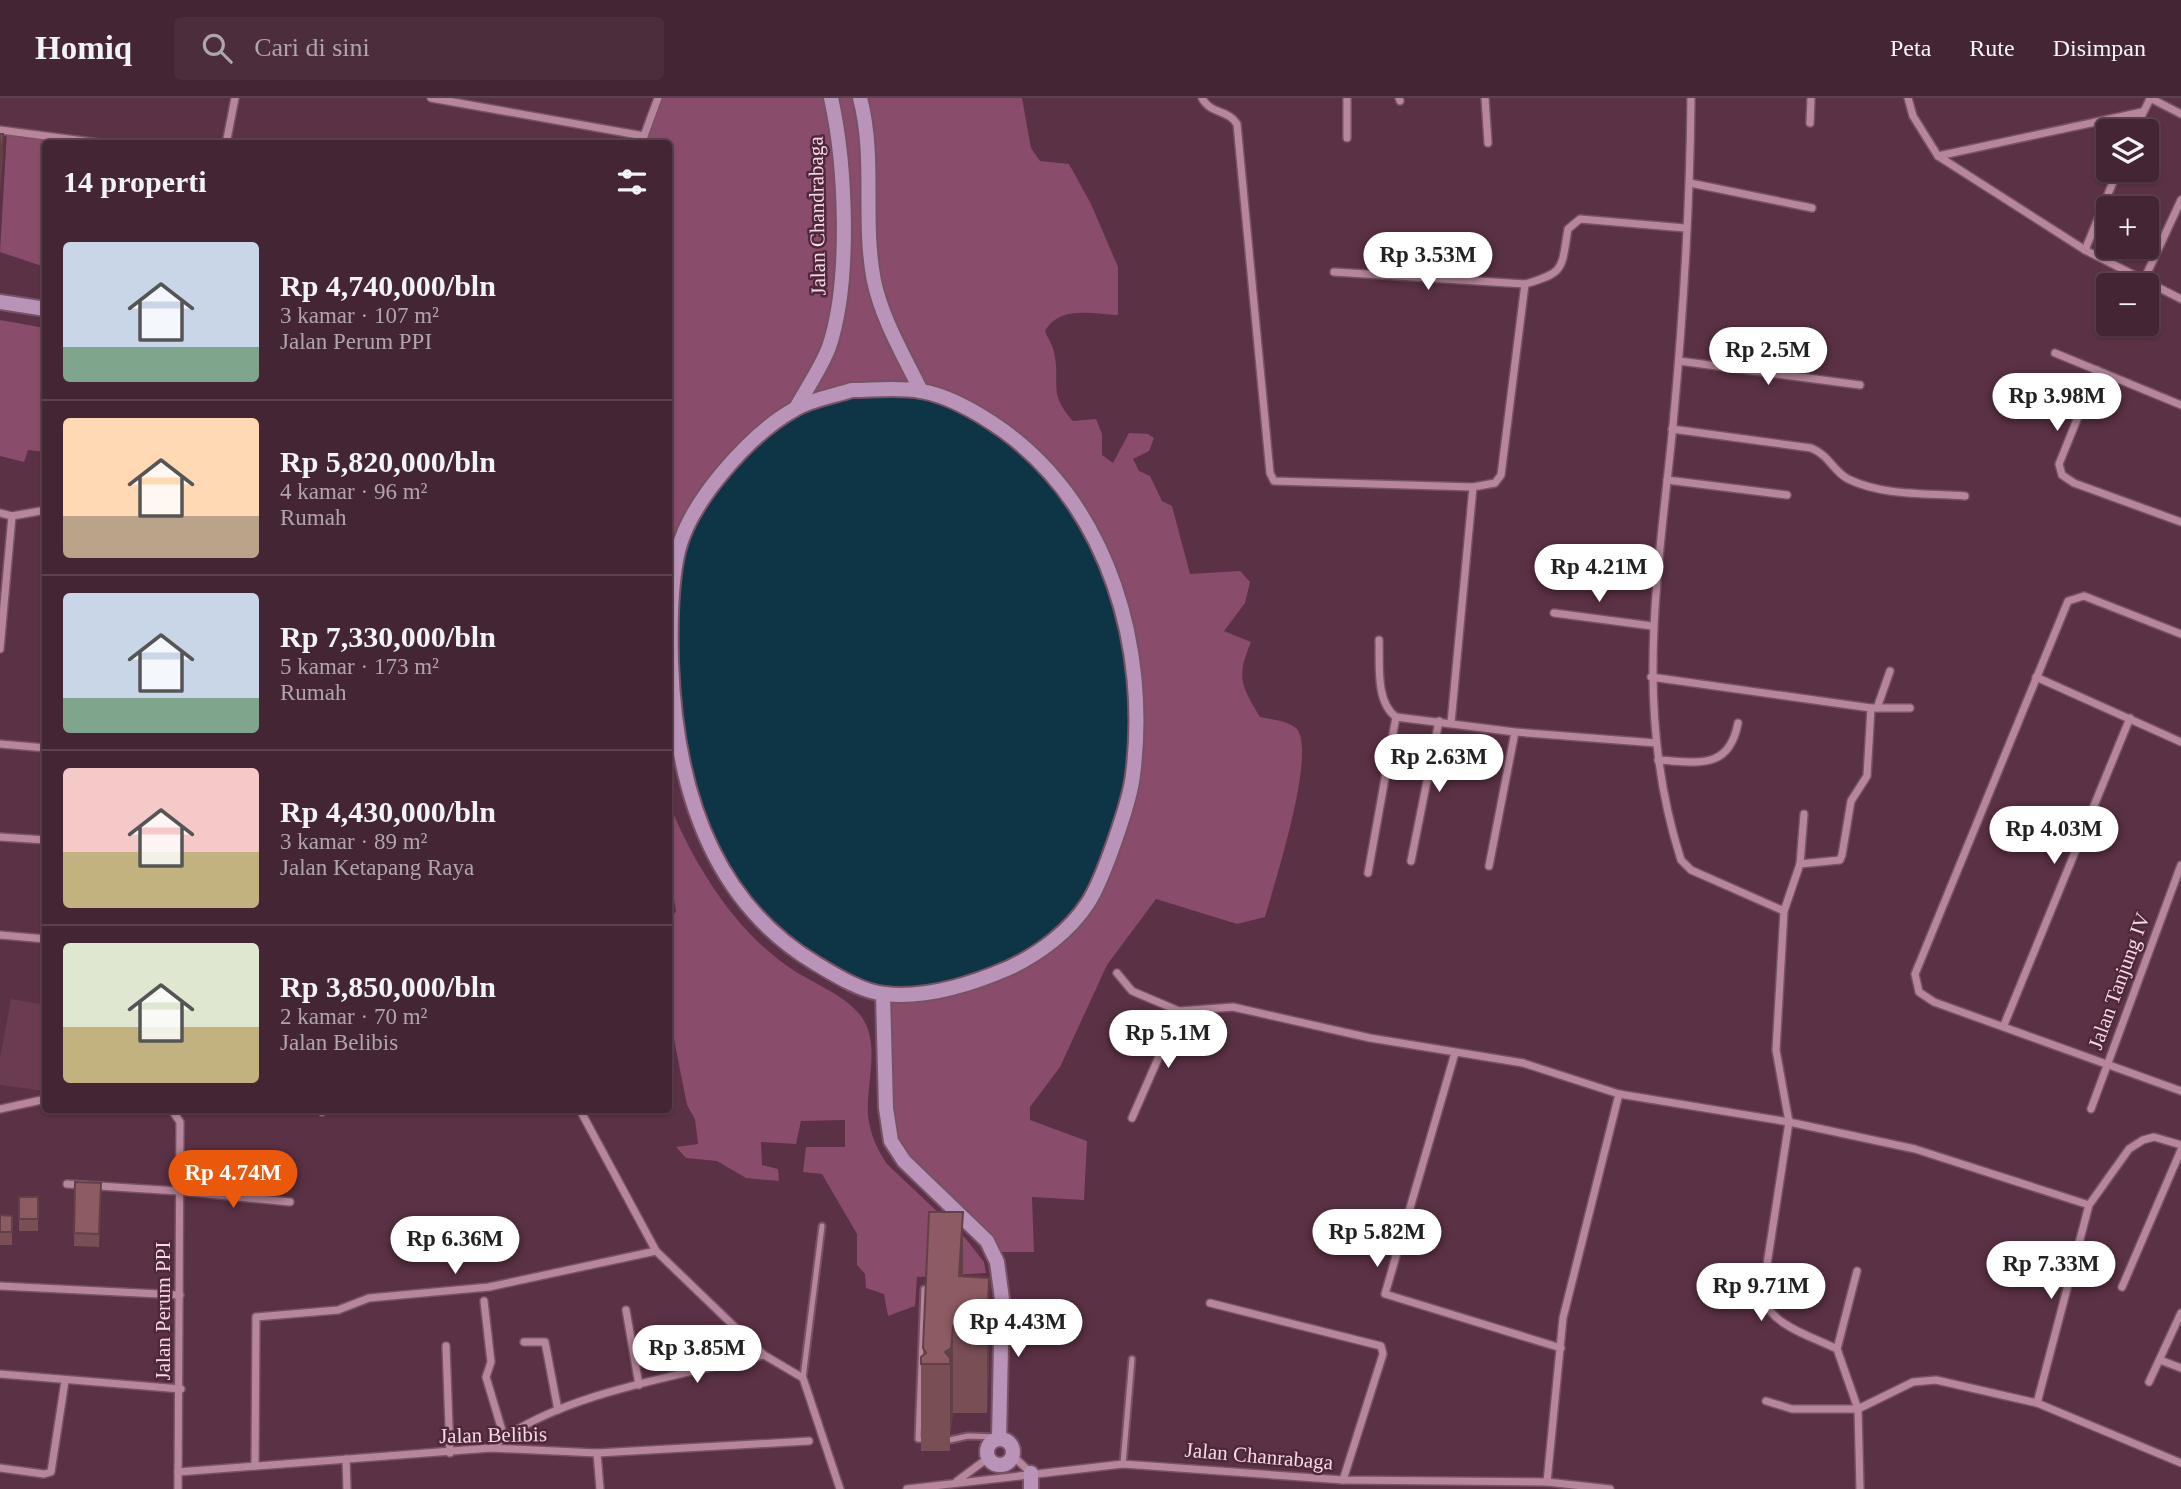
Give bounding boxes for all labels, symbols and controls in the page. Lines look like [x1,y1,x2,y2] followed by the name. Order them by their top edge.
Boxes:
[174,17,664,80] search box
[198,29,236,67] icon: search
[35,30,132,66] text: Homiq
[254,33,370,62] text: Cari di sini
[1890,35,1931,61] text: Peta
[1969,35,2015,61] text: Rute
[2053,35,2146,61] text: Disimpan
[2096,119,2159,336] map controls
[2096,119,2159,182] button: layers
[804,136,830,296] street label: Jalan Chandrabaga
[613,163,651,201] icon: filters
[63,165,207,198] text: 14 properti
[2096,196,2159,259] button: +
[1356,232,1500,292] pin: Rp 3.53M
[1379,242,1477,267] text: Rp 3.53M
[280,269,496,302] text: Rp 4,740,000/bln
[119,270,203,354] icon: home
[2096,273,2159,336] button: −
[280,303,439,328] text: 3 kamar · 107 m²
[1703,328,1833,387] pin: Rp 2.5M
[280,329,432,354] text: Jalan Perum PPI
[1725,337,1811,362] text: Rp 2.5M
[1985,374,2129,433] pin: Rp 3.98M
[2008,383,2106,408] text: Rp 3.98M
[280,445,496,478] text: Rp 5,820,000/bln
[119,446,203,530] icon: home
[280,479,427,504] text: 4 kamar · 96 m²
[280,505,346,530] text: Rumah
[1527,545,1671,604] pin: Rp 4.21M
[1550,554,1648,579] text: Rp 4.21M
[280,620,496,653] text: Rp 7,330,000/bln
[119,621,203,705] icon: home
[280,654,439,679] text: 5 kamar · 173 m²
[280,680,346,705] text: Rumah
[1367,734,1511,794] pin: Rp 2.63M
[1390,744,1488,769] text: Rp 2.63M
[280,795,496,828] text: Rp 4,430,000/bln
[119,796,203,880] icon: home
[1982,806,2126,866] pin: Rp 4.03M
[2005,816,2103,841] text: Rp 4.03M
[280,829,427,854] text: 3 kamar · 89 m²
[280,855,474,880] text: Jalan Ketapang Raya
[2083,909,2155,1053] street label: Jalan Tanjung IV
[280,970,496,1003] text: Rp 3,850,000/bln
[119,971,203,1055] icon: home
[280,1004,427,1029] text: 2 kamar · 70 m²
[1103,1010,1233,1070] pin: Rp 5.1M
[1125,1020,1211,1045] text: Rp 5.1M
[280,1030,398,1055] text: Jalan Belibis
[161,1150,305,1210] pin: Rp 4.74M
[184,1160,282,1185] text: Rp 4.74M
[1305,1210,1449,1269] pin: Rp 5.82M
[383,1216,527,1276] pin: Rp 6.36M
[1328,1219,1426,1244] text: Rp 5.82M
[406,1226,504,1251] text: Rp 6.36M
[151,1242,175,1380] street label: Jalan Perum PPI
[1979,1242,2123,1301] pin: Rp 7.33M
[2002,1251,2100,1276] text: Rp 7.33M
[1689,1264,1833,1323] pin: Rp 9.71M
[1712,1273,1810,1298] text: Rp 9.71M
[946,1300,1090,1359] pin: Rp 4.43M
[969,1309,1067,1334] text: Rp 4.43M
[625,1326,769,1385] pin: Rp 3.85M
[648,1335,746,1360] text: Rp 3.85M
[439,1422,547,1448] street label: Jalan Belibis
[1184,1438,1335,1474] street label: Jalan Chanrabaga

